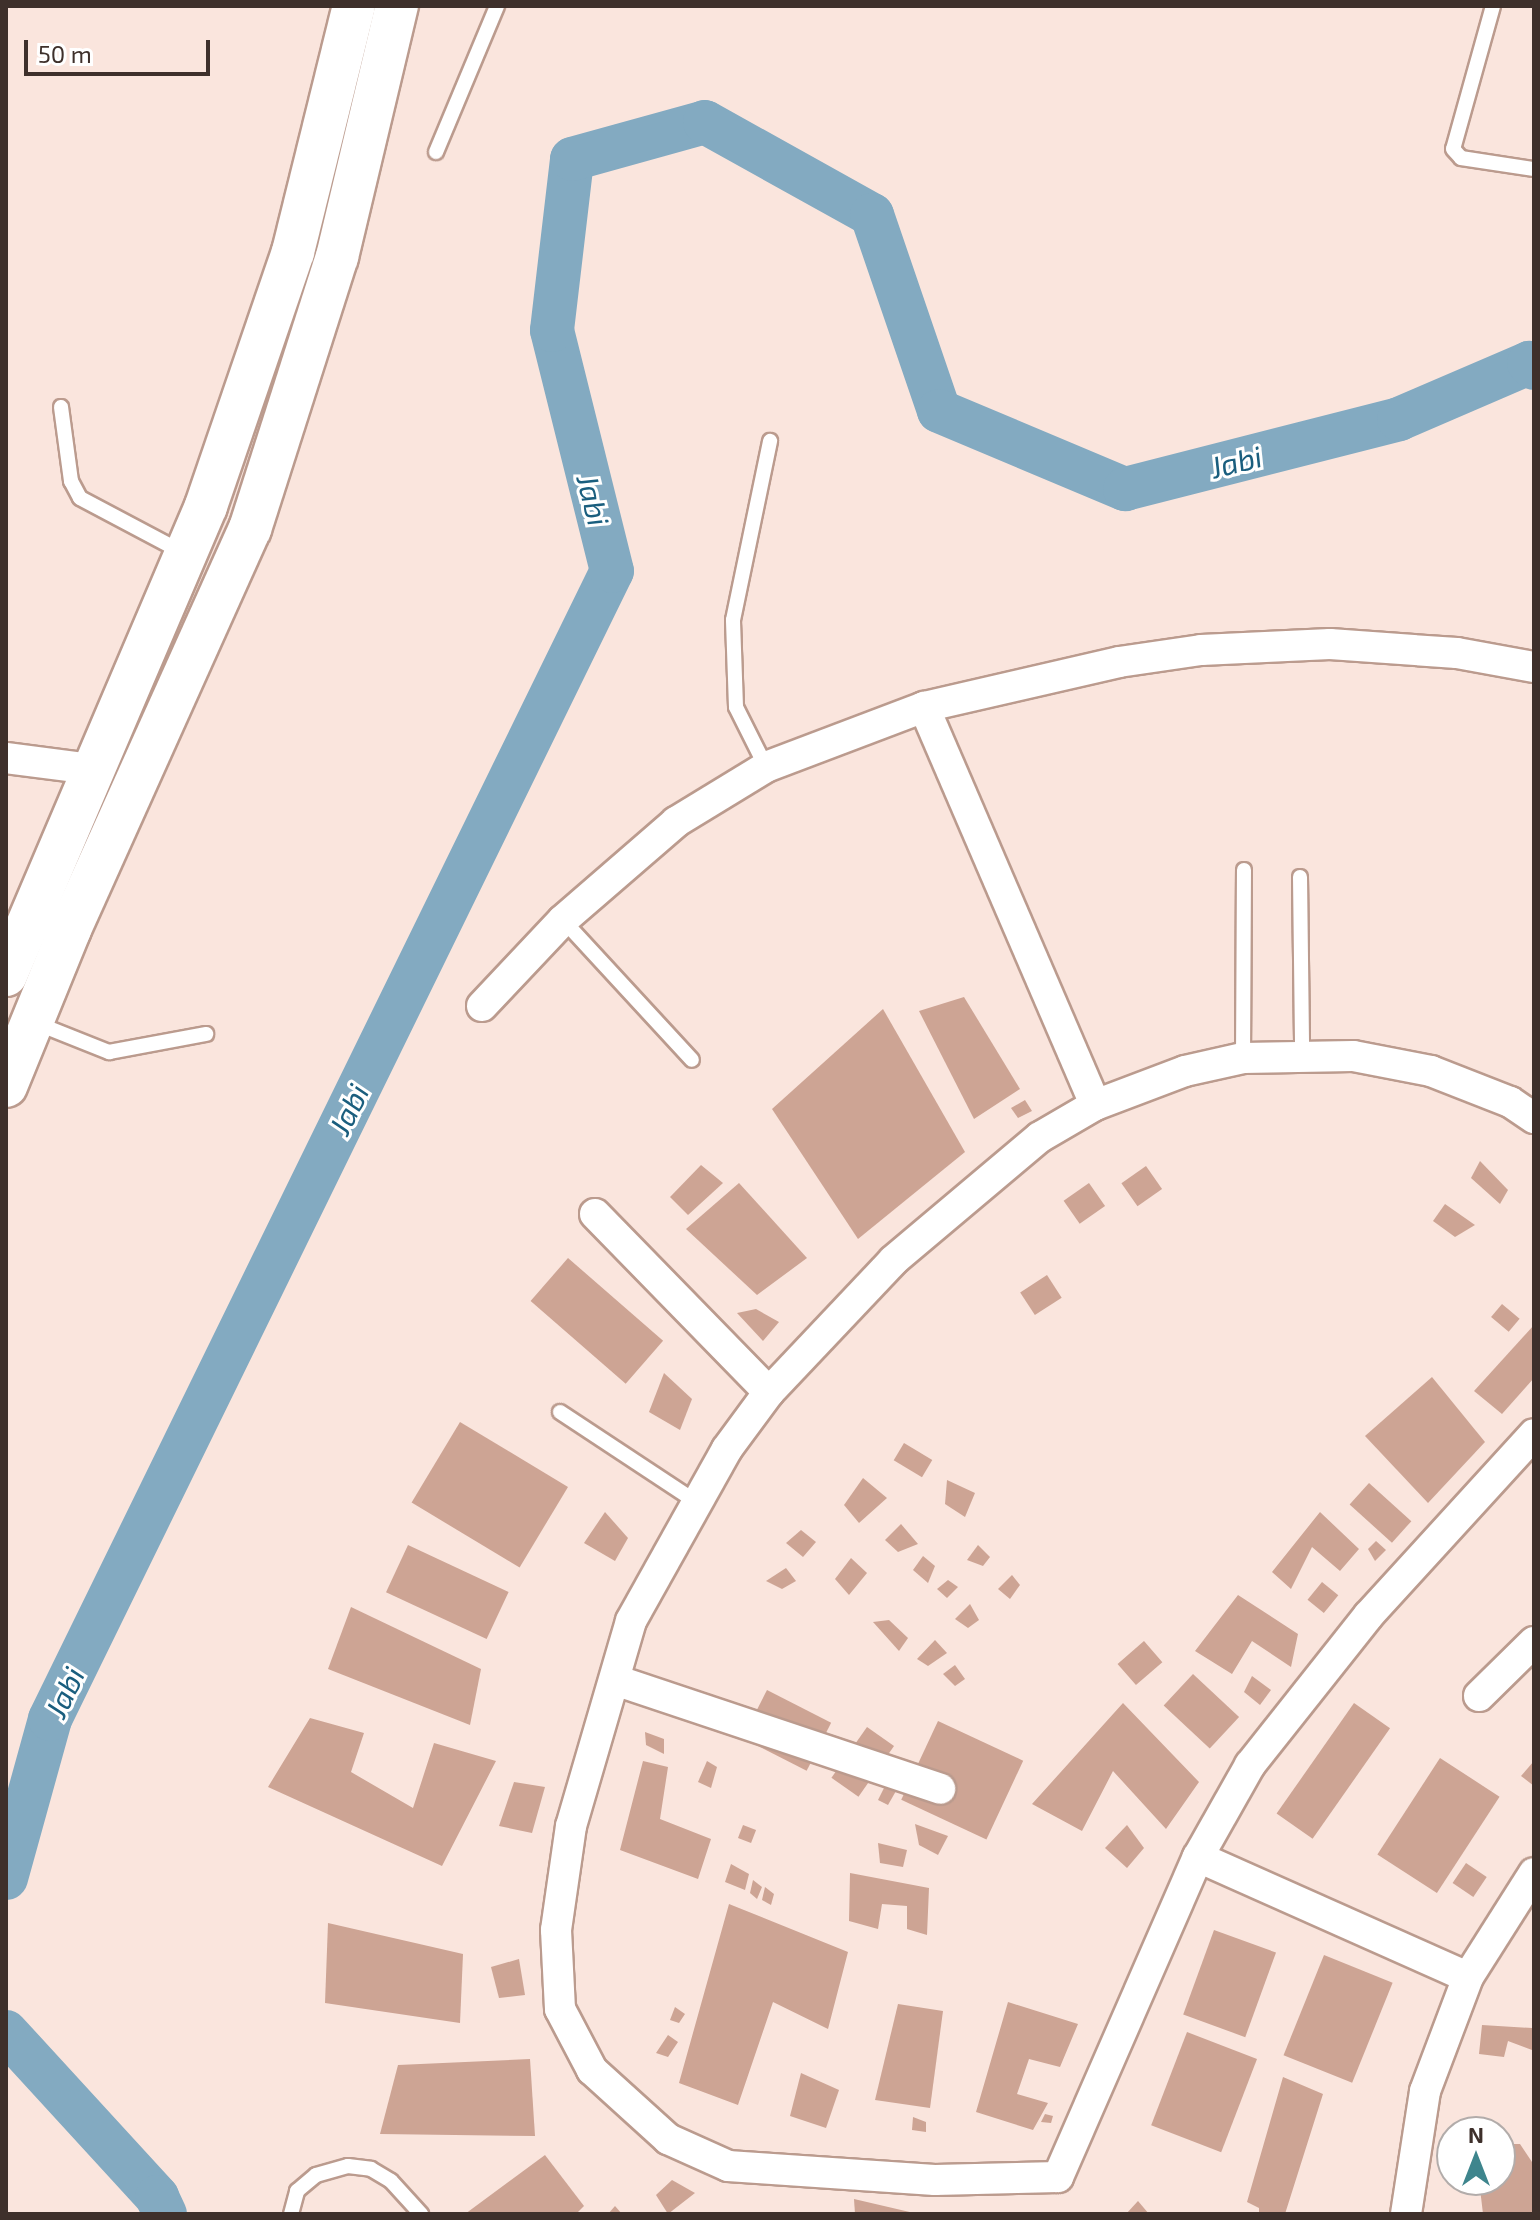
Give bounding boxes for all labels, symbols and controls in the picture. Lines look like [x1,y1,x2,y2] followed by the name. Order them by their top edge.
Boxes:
[28,24,214,74] scale bar
[38,39,92,68] text: 50 m
[1206,437,1266,485] water label: Jabi
[570,470,618,530] water label: Jabi
[320,1078,376,1140] water label: Jabi
[37,1661,91,1723] water label: Jabi
[1436,2116,1516,2196] north arrow
[1468,2121,1484,2147] text: N

